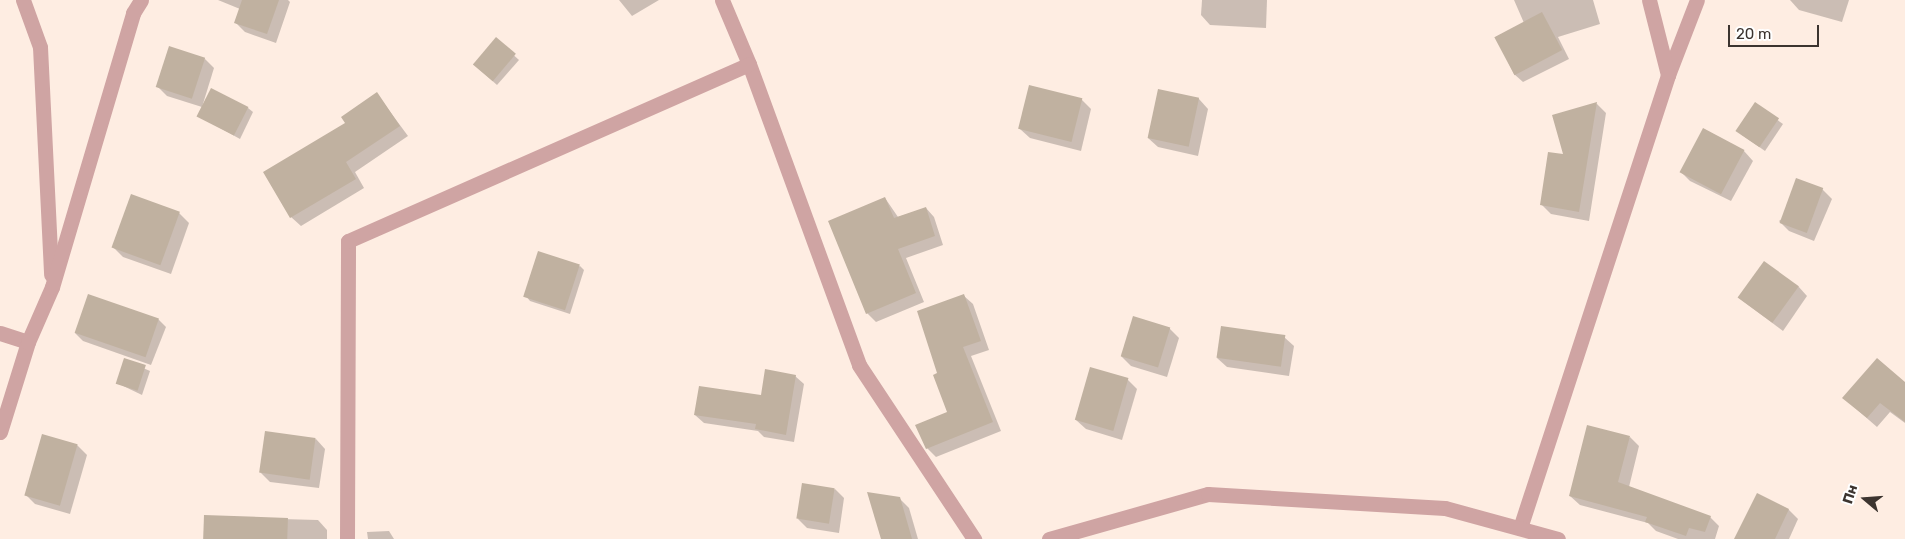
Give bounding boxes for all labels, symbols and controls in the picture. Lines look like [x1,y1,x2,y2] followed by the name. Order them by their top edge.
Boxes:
[1730,15,1821,47] scale bar
[1736,25,1771,43] text: 20 m
[1840,474,1890,524] north arrow
[1839,482,1861,506] text: Пн

